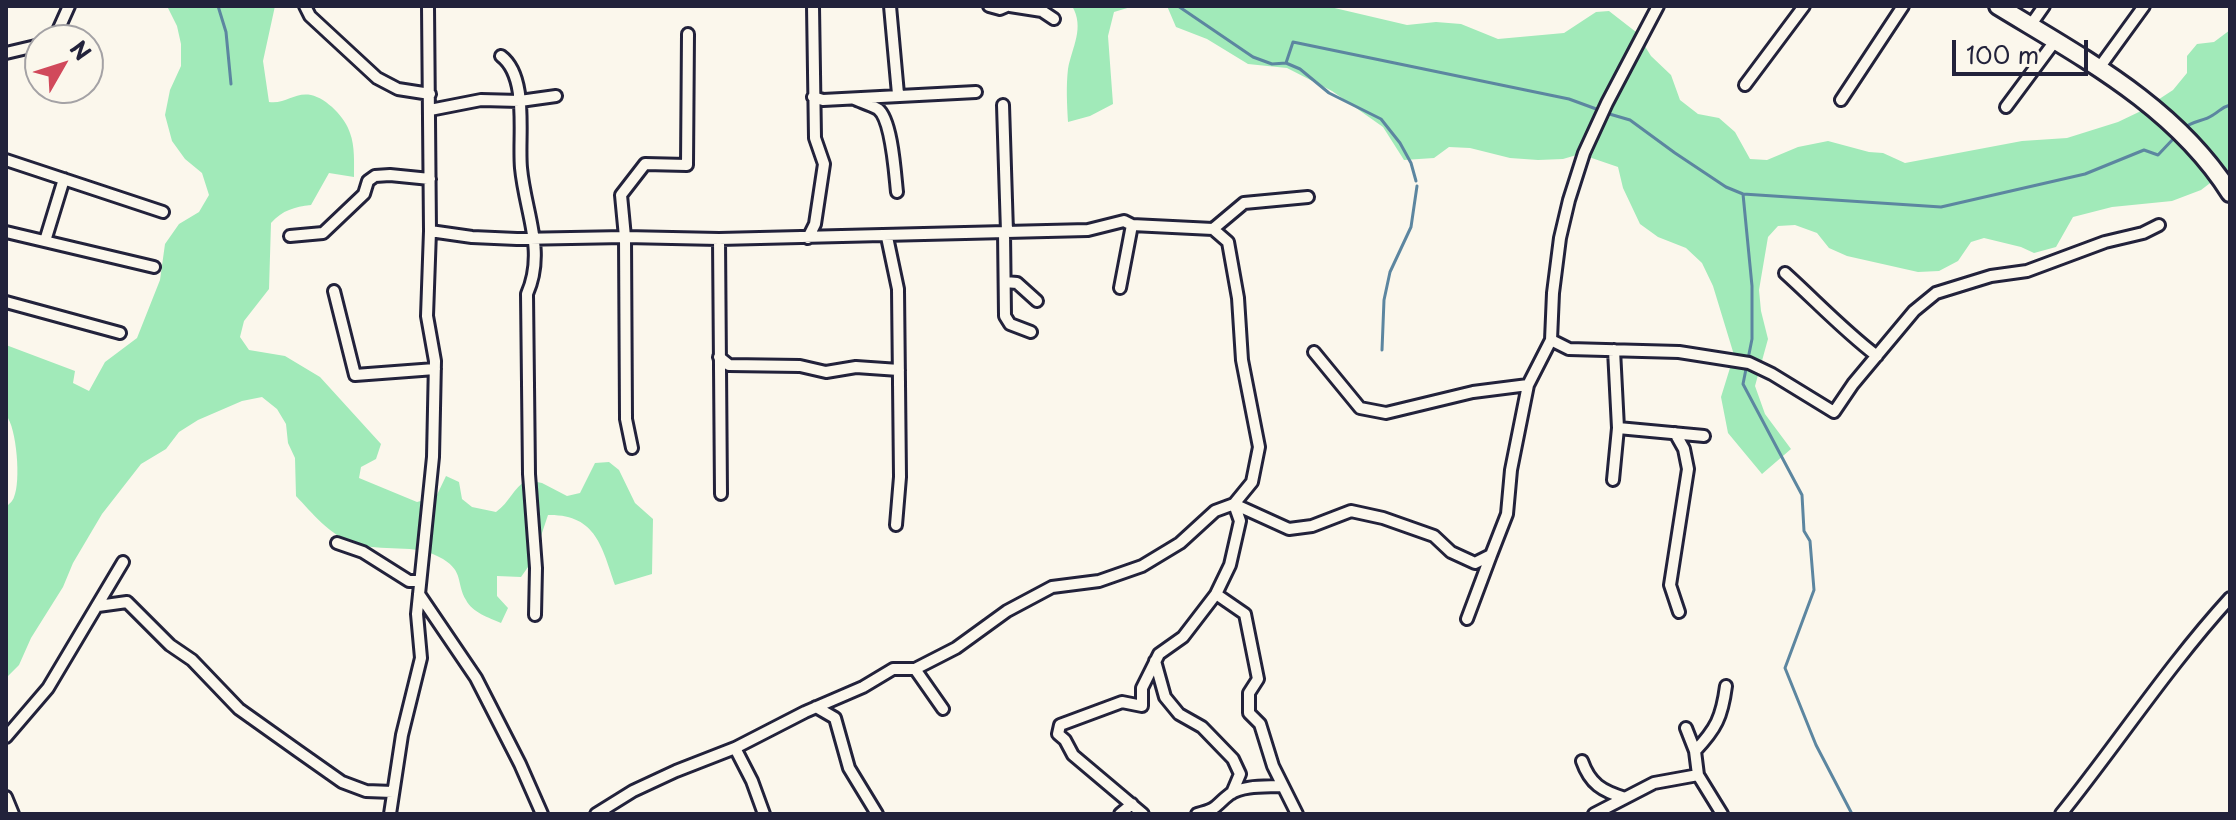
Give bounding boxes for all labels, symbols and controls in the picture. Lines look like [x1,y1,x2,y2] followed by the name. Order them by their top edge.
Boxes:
[24,24,104,104] north arrow
[1956,24,2092,74] scale bar
[63,33,100,67] text: N
[1966,36,2039,72] text: 100 m

